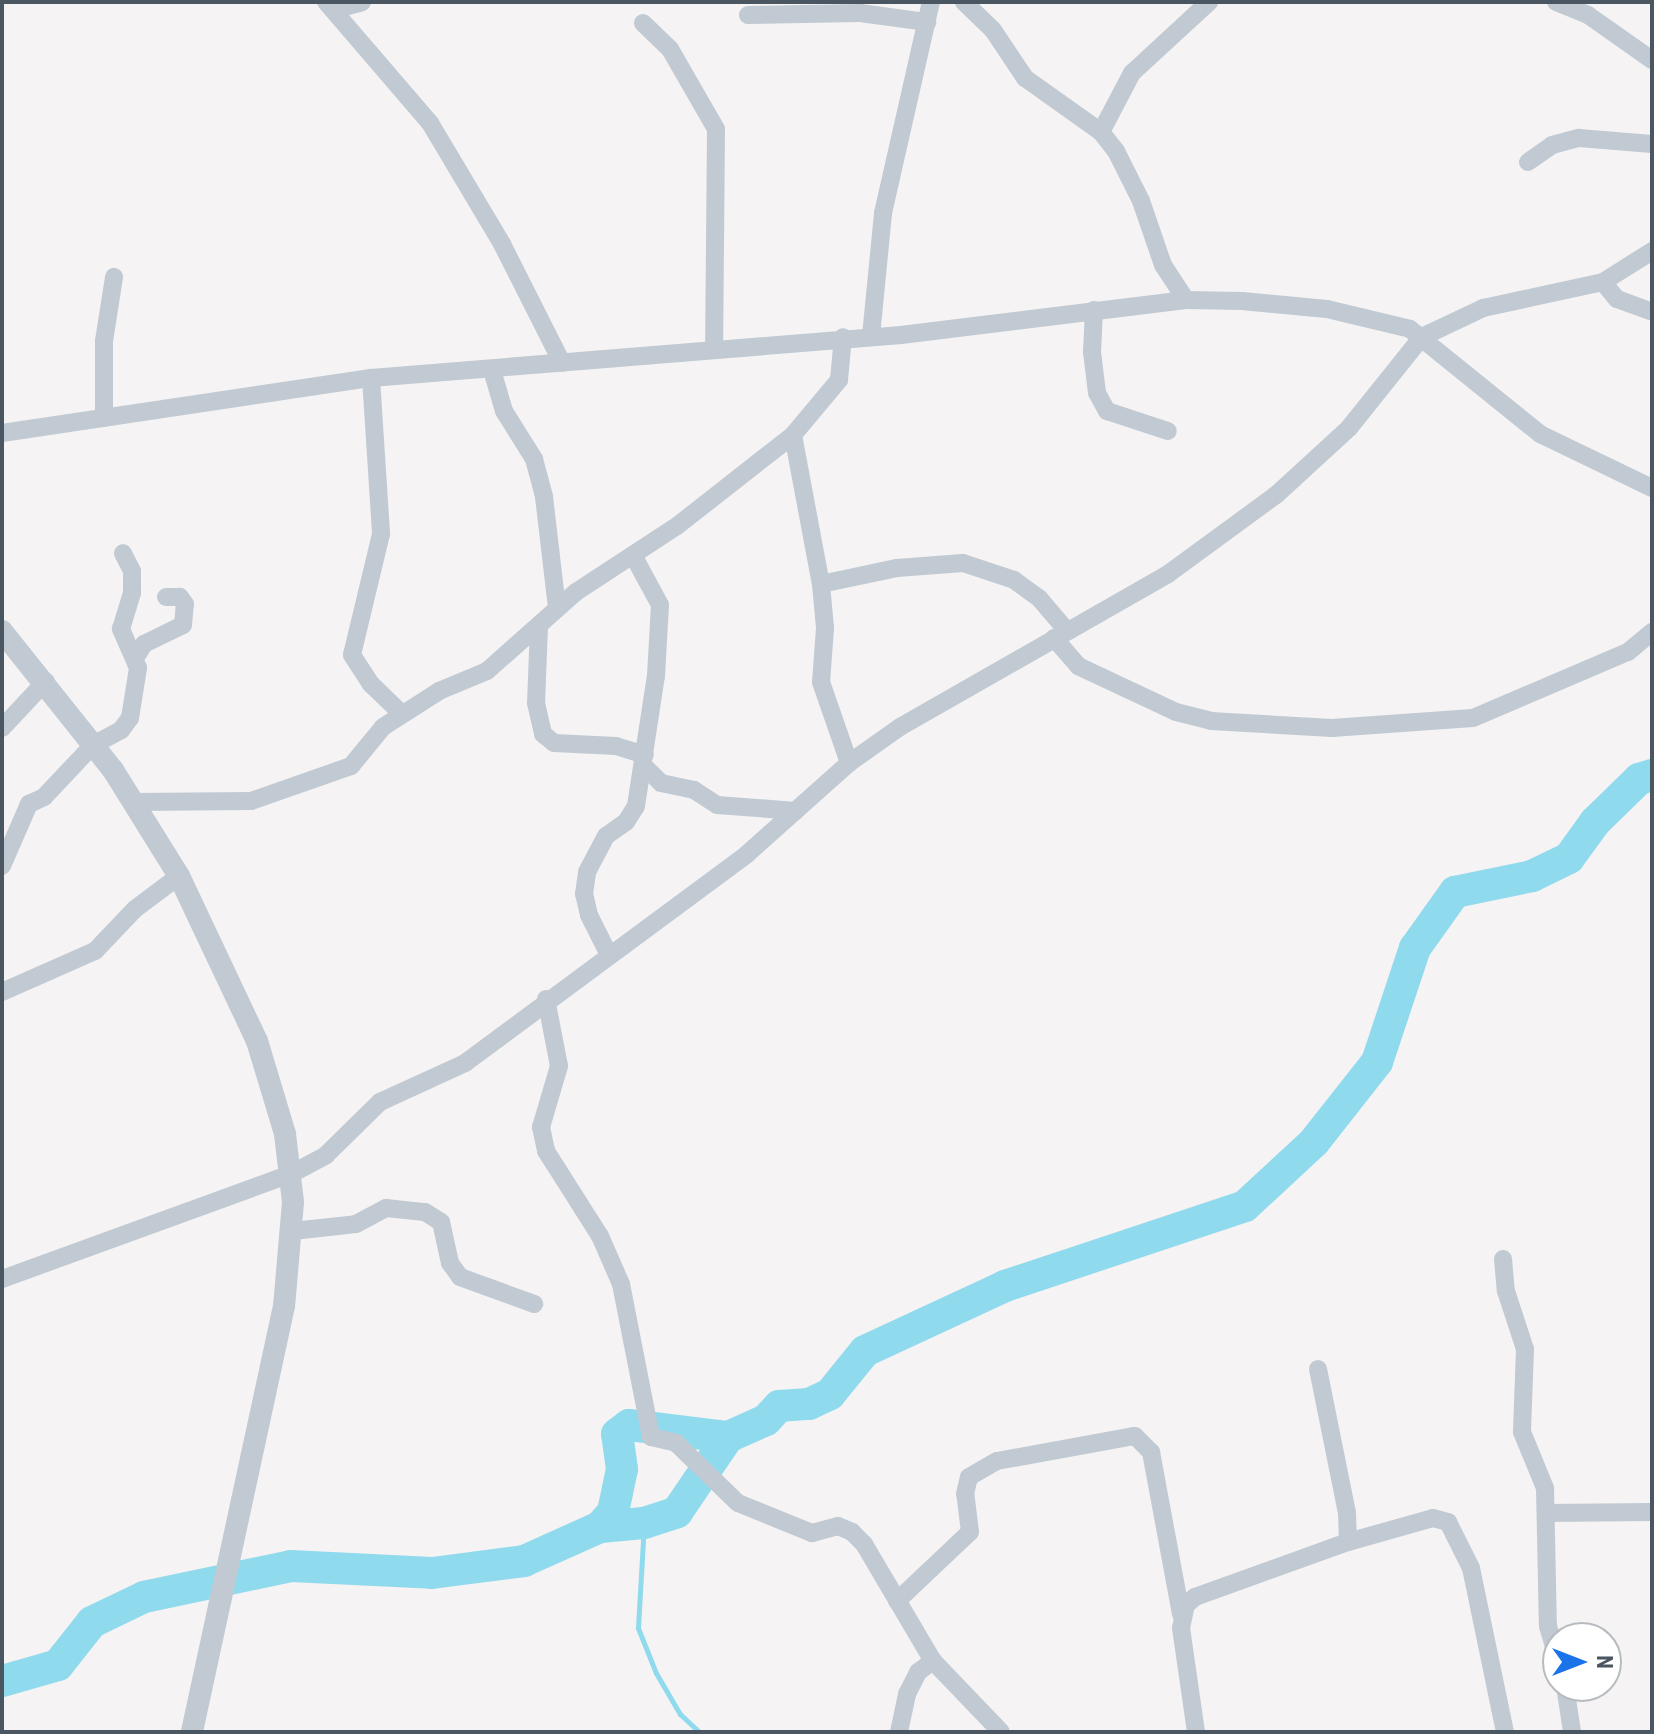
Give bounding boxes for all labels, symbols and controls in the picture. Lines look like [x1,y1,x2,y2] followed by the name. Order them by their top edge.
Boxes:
[1542,1622,1622,1702] north arrow
[1592,1655,1617,1669] text: N

